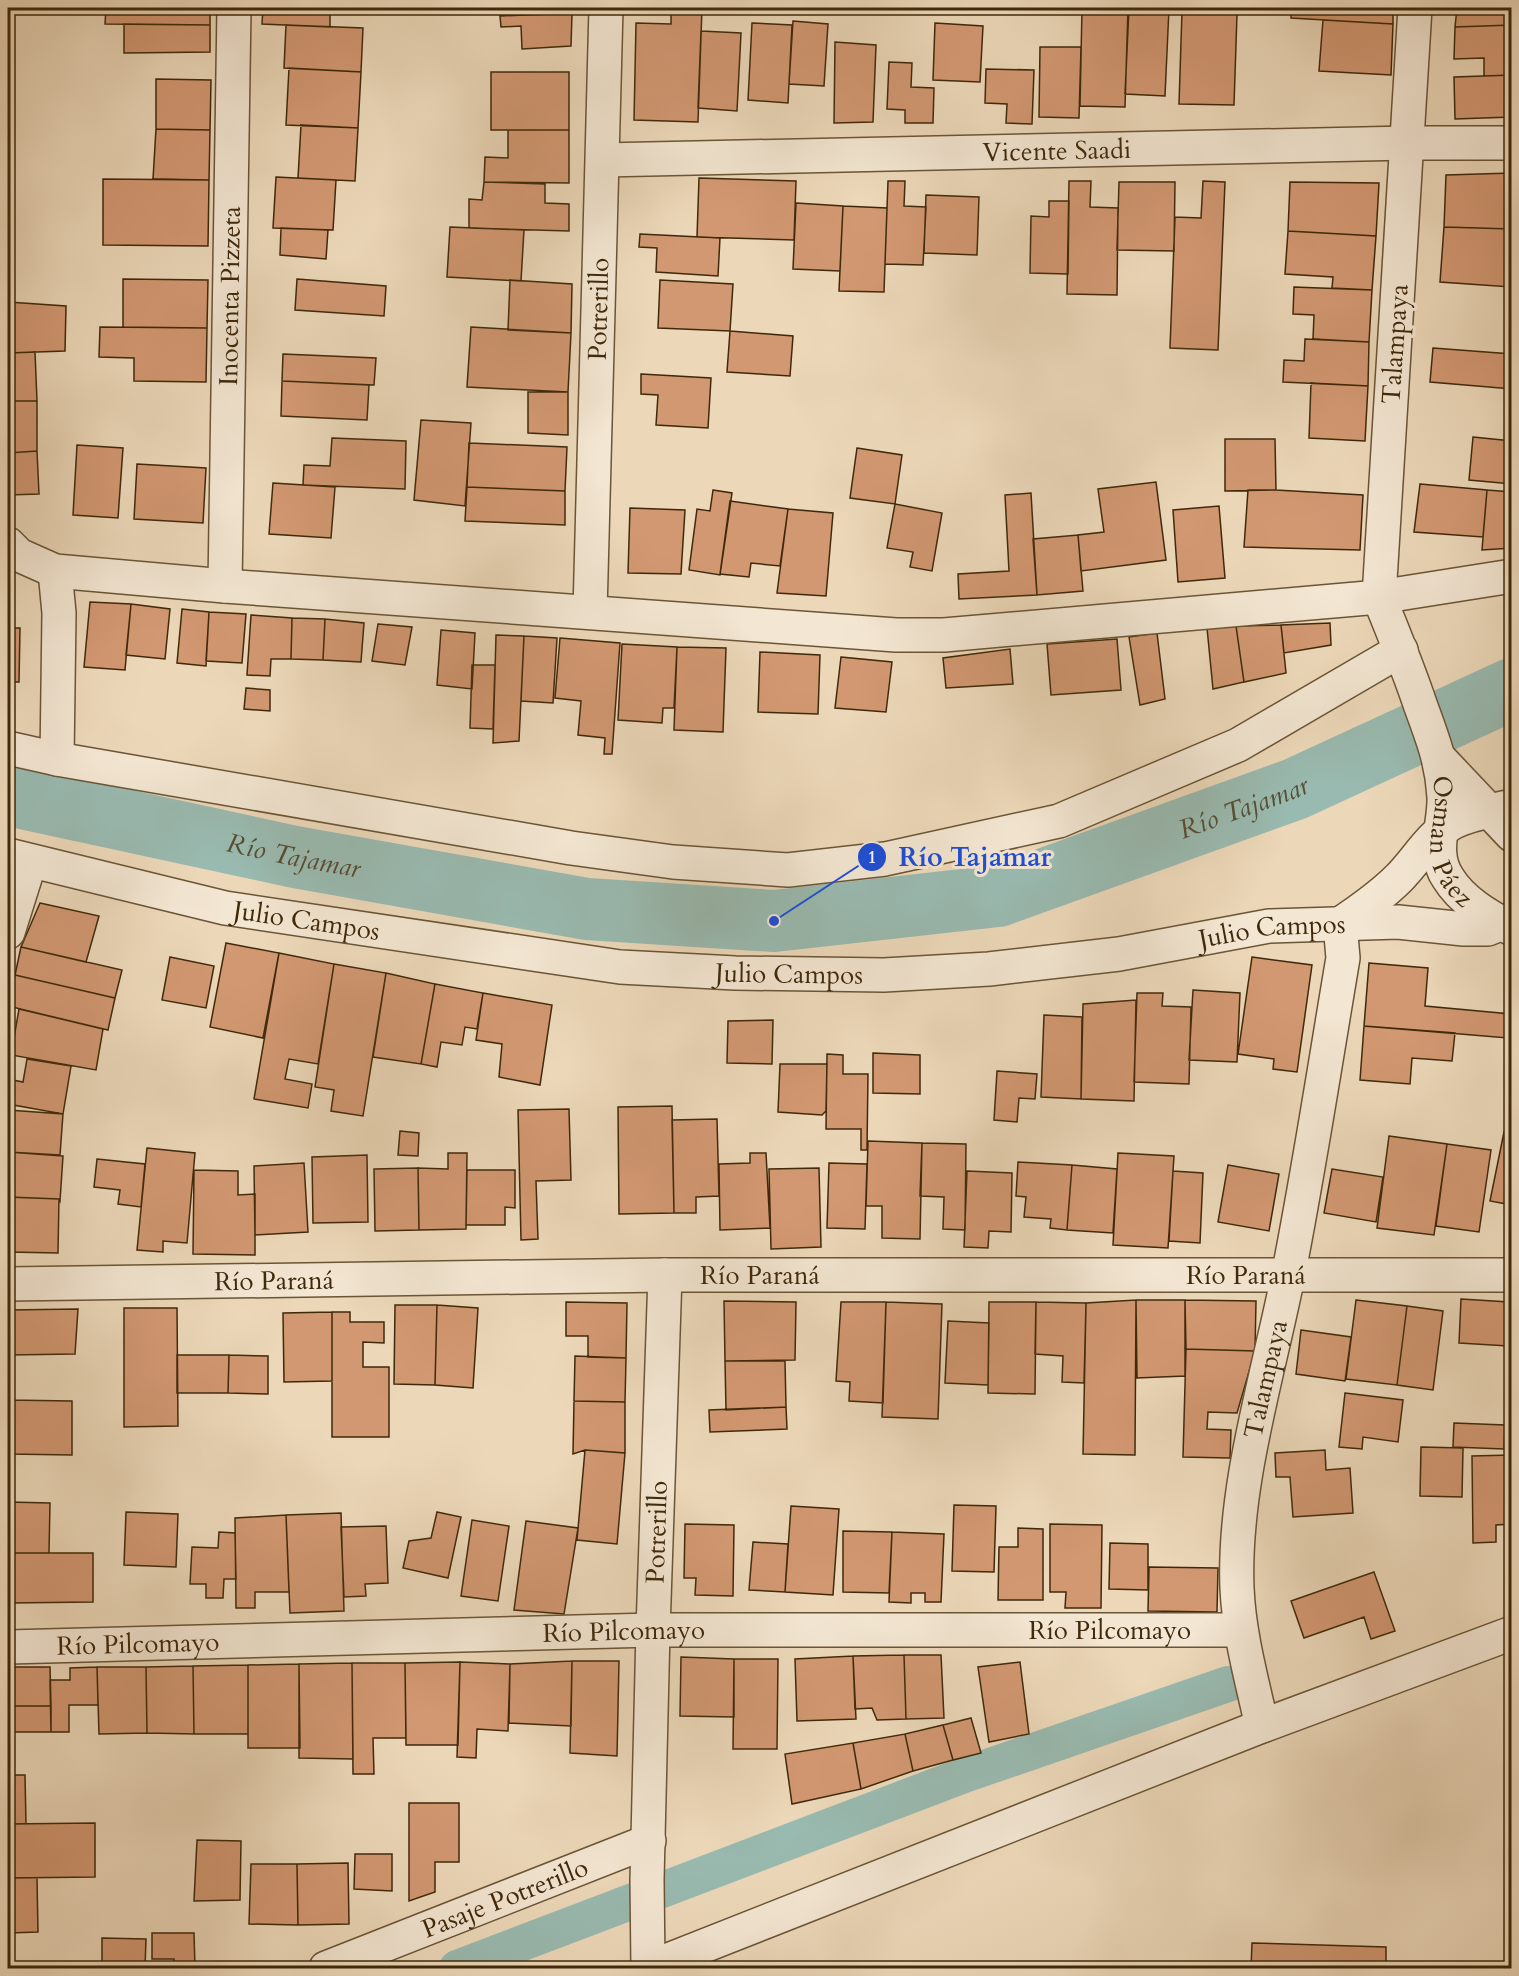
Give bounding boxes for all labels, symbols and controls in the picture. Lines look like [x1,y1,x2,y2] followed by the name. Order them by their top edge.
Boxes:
[982,131,1132,169] street label: Vicente Saadi
[211,206,248,386] street label: Inocenta Pizzeta
[579,257,617,361] street label: Potrerillo
[1373,283,1417,405] street label: Talampaya
[1173,766,1316,848] water label: Río Tajamar
[1422,774,1481,915] street label: Osman Páez
[223,824,365,887] water label: Río Tajamar
[857,834,1064,879] callout: Río Tajamar
[899,839,1052,876] text: Río Tajamar
[867,845,877,870] text: 1
[227,891,382,948] street label: Julio Campos
[1192,906,1346,957] street label: Julio Campos
[710,954,863,992] street label: Julio Campos
[700,1258,820,1293] street label: Río Paraná
[1186,1258,1306,1293] street label: Río Paraná
[214,1262,334,1299] street label: Río Paraná
[1235,1316,1296,1441] street label: Talampaya
[637,1480,676,1584] street label: Potrerillo
[542,1613,705,1650] street label: Río Pilcomayo
[1028,1613,1191,1648] street label: Río Pilcomayo
[56,1624,220,1663] street label: Río Pilcomayo
[416,1849,593,1946] street label: Pasaje Potrerillo

